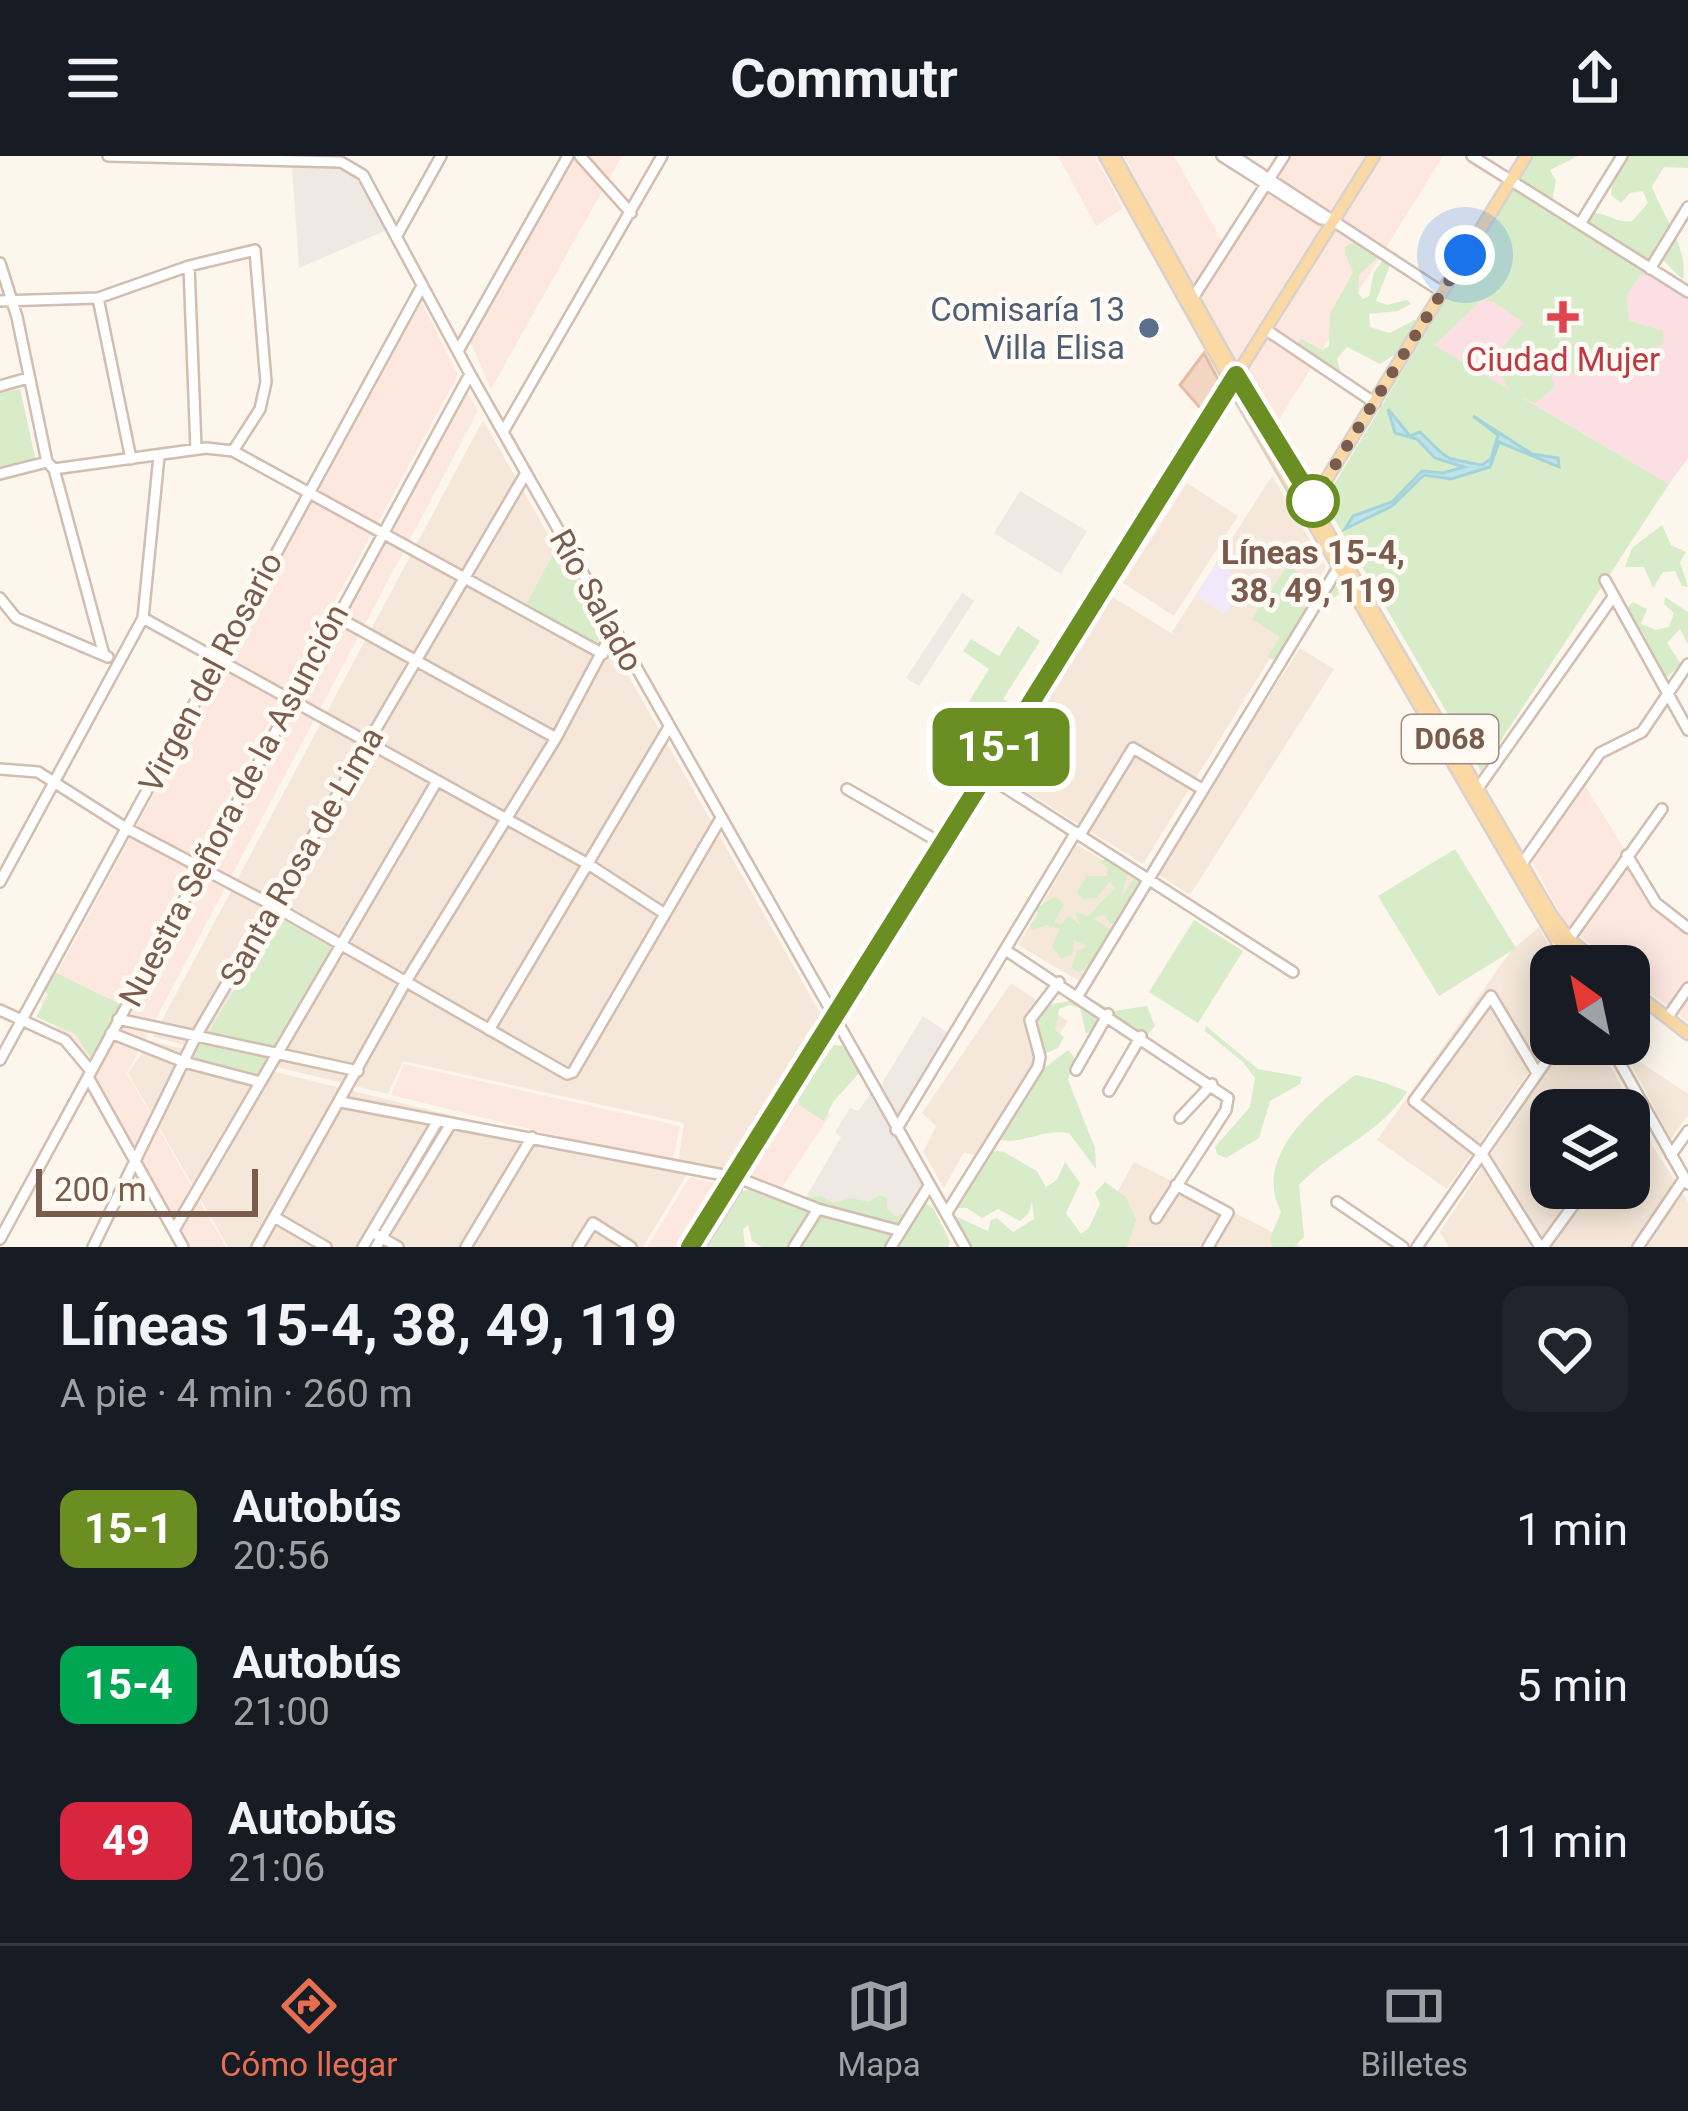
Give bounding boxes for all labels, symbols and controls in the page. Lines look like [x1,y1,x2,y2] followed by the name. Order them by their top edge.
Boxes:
[60,45,126,111] icon: menu
[1562,45,1628,111] icon: share
[730,47,958,110] text: Commutr
[1435,225,1495,285] your location
[930,290,1125,367] place label: Comisaría 13 Villa Elisa
[1547,301,1579,333] marker: Ciudad Mujer
[1136,315,1162,341] marker: Comisaría 13 Villa Elisa
[1466,340,1660,379] place label: Ciudad Mujer
[1288,476,1338,526] marker: Líneas 15-4, 38, 49, 119
[542,522,652,678] street label: Río Salado
[1221,533,1405,610] place label: Líneas 15-4, 38, 49, 119
[131,545,290,799] street label: Virgen del Rosario
[111,597,356,1013] street label: Nuestra Señora de la Asunción
[917,708,1085,786] line badge: 15-1
[1402,715,1498,763] road number: D068
[212,720,391,992] street label: Santa Rosa de Lima
[957,722,1045,771] text: 15-1
[1530,945,1650,1065] north arrow
[1530,945,1650,1209] map controls
[1530,1089,1650,1209] button: layers
[36,1163,258,1216] scale bar
[54,1170,147,1209] text: 200 m
[1502,1286,1628,1412] button: heart
[60,1292,677,1359] text: Líneas 15-4, 38, 49, 119
[60,1371,413,1417] text: A pie · 4 min · 260 m
[233,1480,402,1533] text: Autobús
[1516,1503,1628,1556] text: 1 min
[84,1504,173,1553] text: 15-1
[233,1533,330,1579] text: 20:56
[233,1636,402,1689] text: Autobús
[1516,1659,1628,1712] text: 5 min
[84,1660,173,1709] text: 15-4
[233,1689,330,1735] text: 21:00
[228,1792,397,1845] text: Autobús
[1491,1815,1628,1868] text: 11 min
[102,1816,150,1865] text: 49
[228,1845,325,1891] text: 21:06
[220,1973,397,2084] tab: Cómo llegar
[837,1973,921,2084] tab: Mapa
[1361,1973,1468,2084] tab: Billetes

